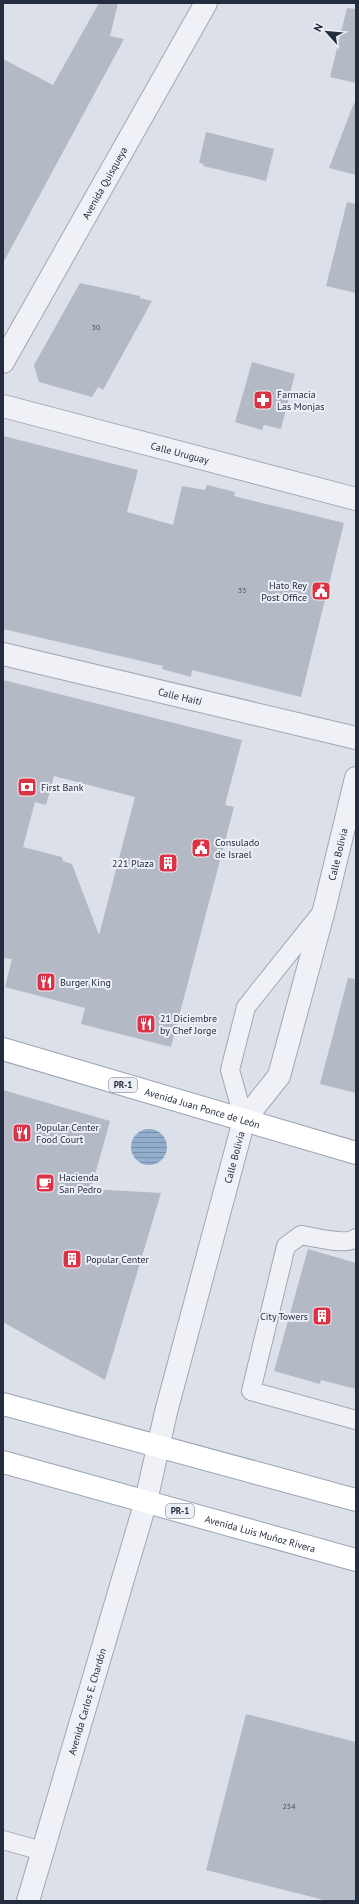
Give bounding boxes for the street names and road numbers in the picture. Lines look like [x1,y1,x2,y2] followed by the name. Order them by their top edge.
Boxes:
[79,144,130,221] street label: Avenida Quisqueya
[149,439,211,467] street label: Calle Uruguay
[157,685,203,708] street label: Calle Haití
[325,827,351,882] street label: Calle Bolivia
[109,1078,137,1092] road number: PR-1
[143,1085,262,1131] street label: Avenida Juan Ponce de León
[221,1130,248,1185] street label: Calle Bolivia
[166,1504,194,1518] road number: PR-1
[203,1512,317,1555] street label: Avenida Luis Muñoz Rivera
[65,1647,109,1757] street label: Avenida Carlos E. Chardón

